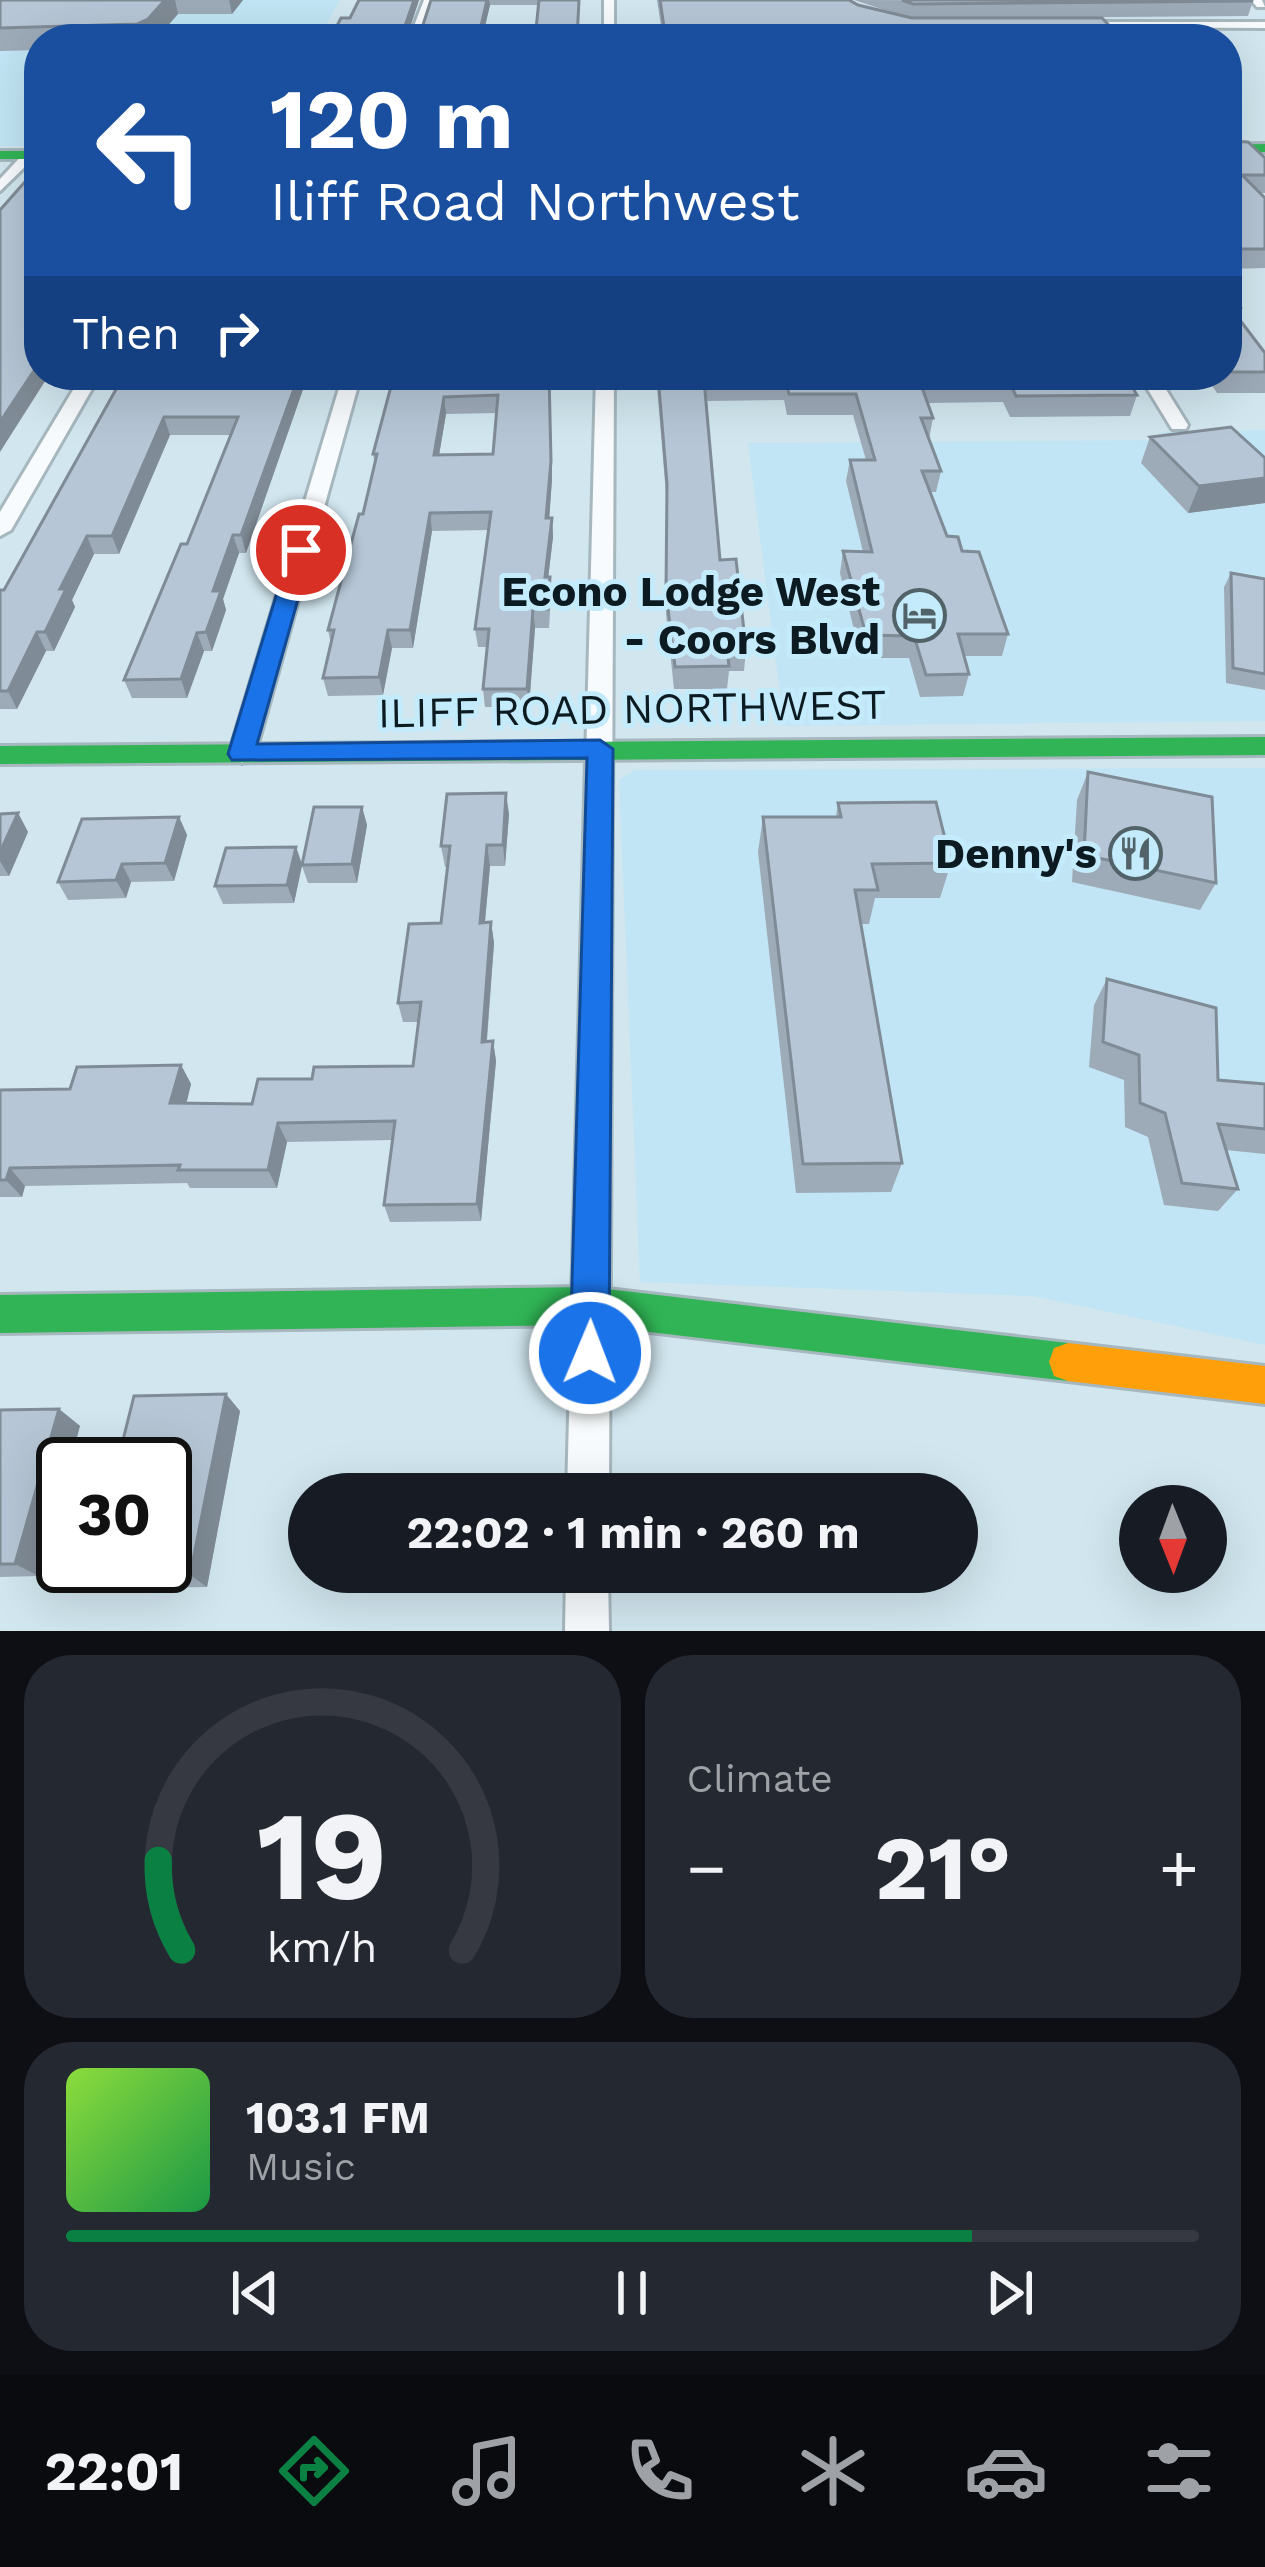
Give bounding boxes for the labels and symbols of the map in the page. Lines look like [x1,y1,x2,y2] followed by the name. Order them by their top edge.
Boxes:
[250,499,352,601] pin
[501,567,880,664] place label: Econo Lodge West - Coors Blvd
[891,587,947,643] hotel icon: Econo Lodge West - Coors Blvd
[377,680,887,737] street label: ILIFF ROAD NORTHWEST
[1108,825,1164,881] restaurant icon: Denny's
[935,829,1097,878] place label: Denny's
[527,1290,653,1416] position arrow
[36,1437,192,1593] speed limit sign: 30
[1119,1485,1227,1593] north arrow

